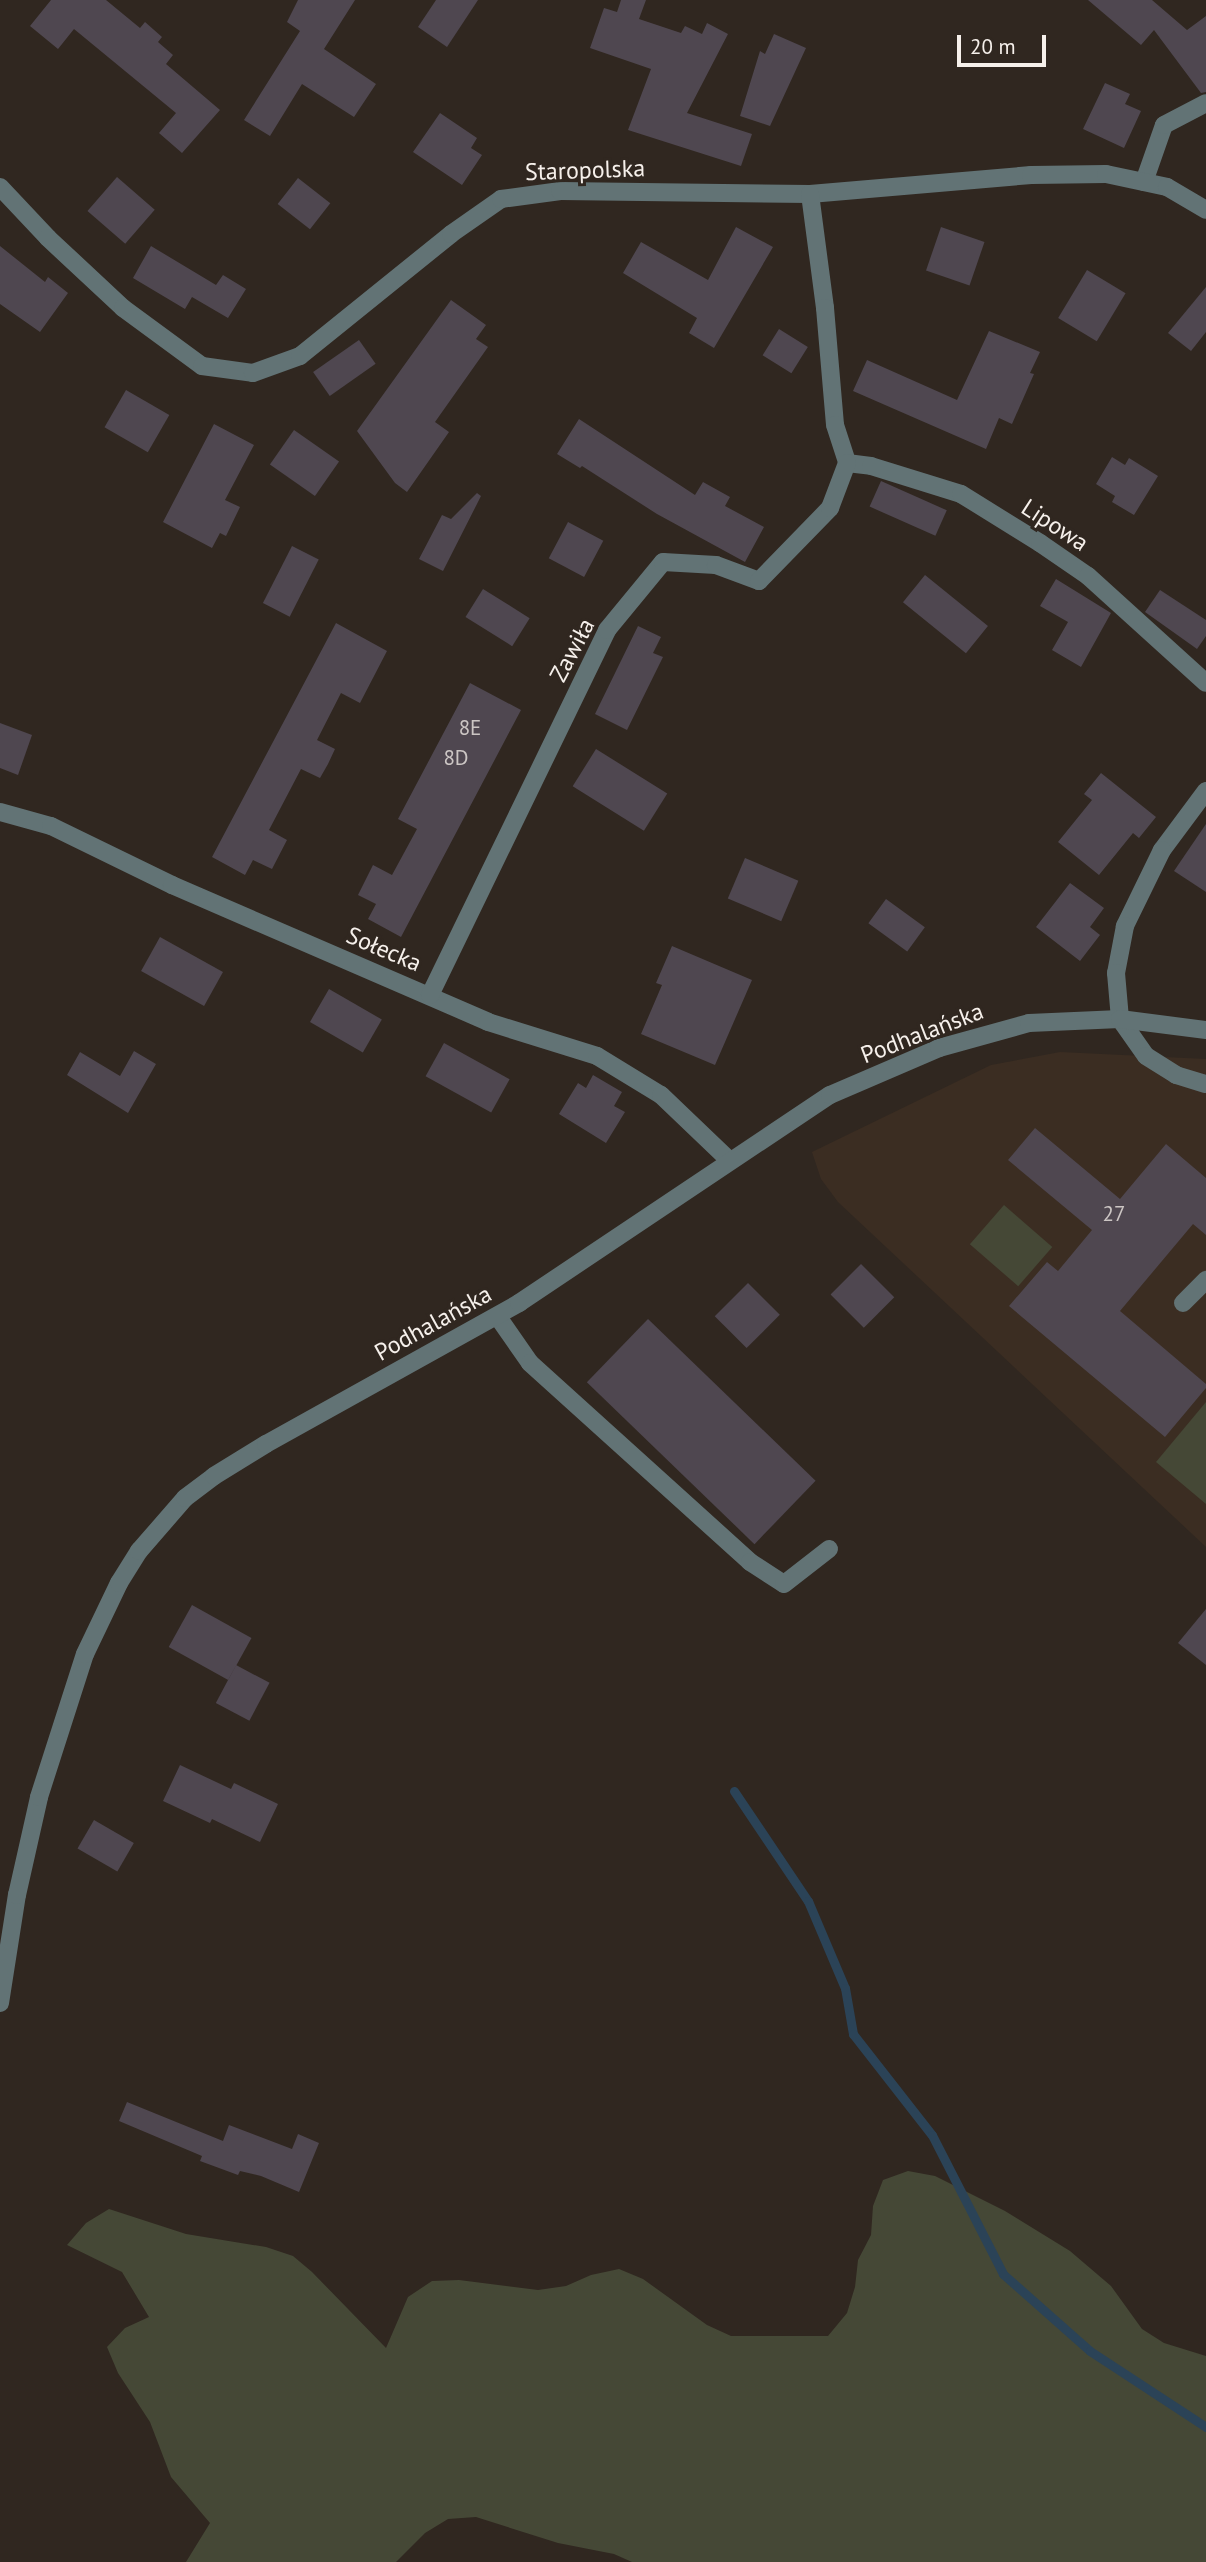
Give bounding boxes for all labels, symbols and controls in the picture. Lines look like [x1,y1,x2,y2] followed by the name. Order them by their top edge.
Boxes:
[961,21,1050,65] scale bar
[970,33,1016,60] text: 20 m
[524,154,646,186] street label: Staropolska
[1016,493,1094,557] street label: Lipowa
[543,613,601,687] street label: Zawiła
[459,715,481,741] house number: 8E
[443,745,469,771] house number: 8D
[342,920,426,978] street label: Sołecka
[857,996,987,1070] street label: Podhalańska
[1103,1201,1125,1227] house number: 27
[370,1279,496,1367] street label: Podhalańska

